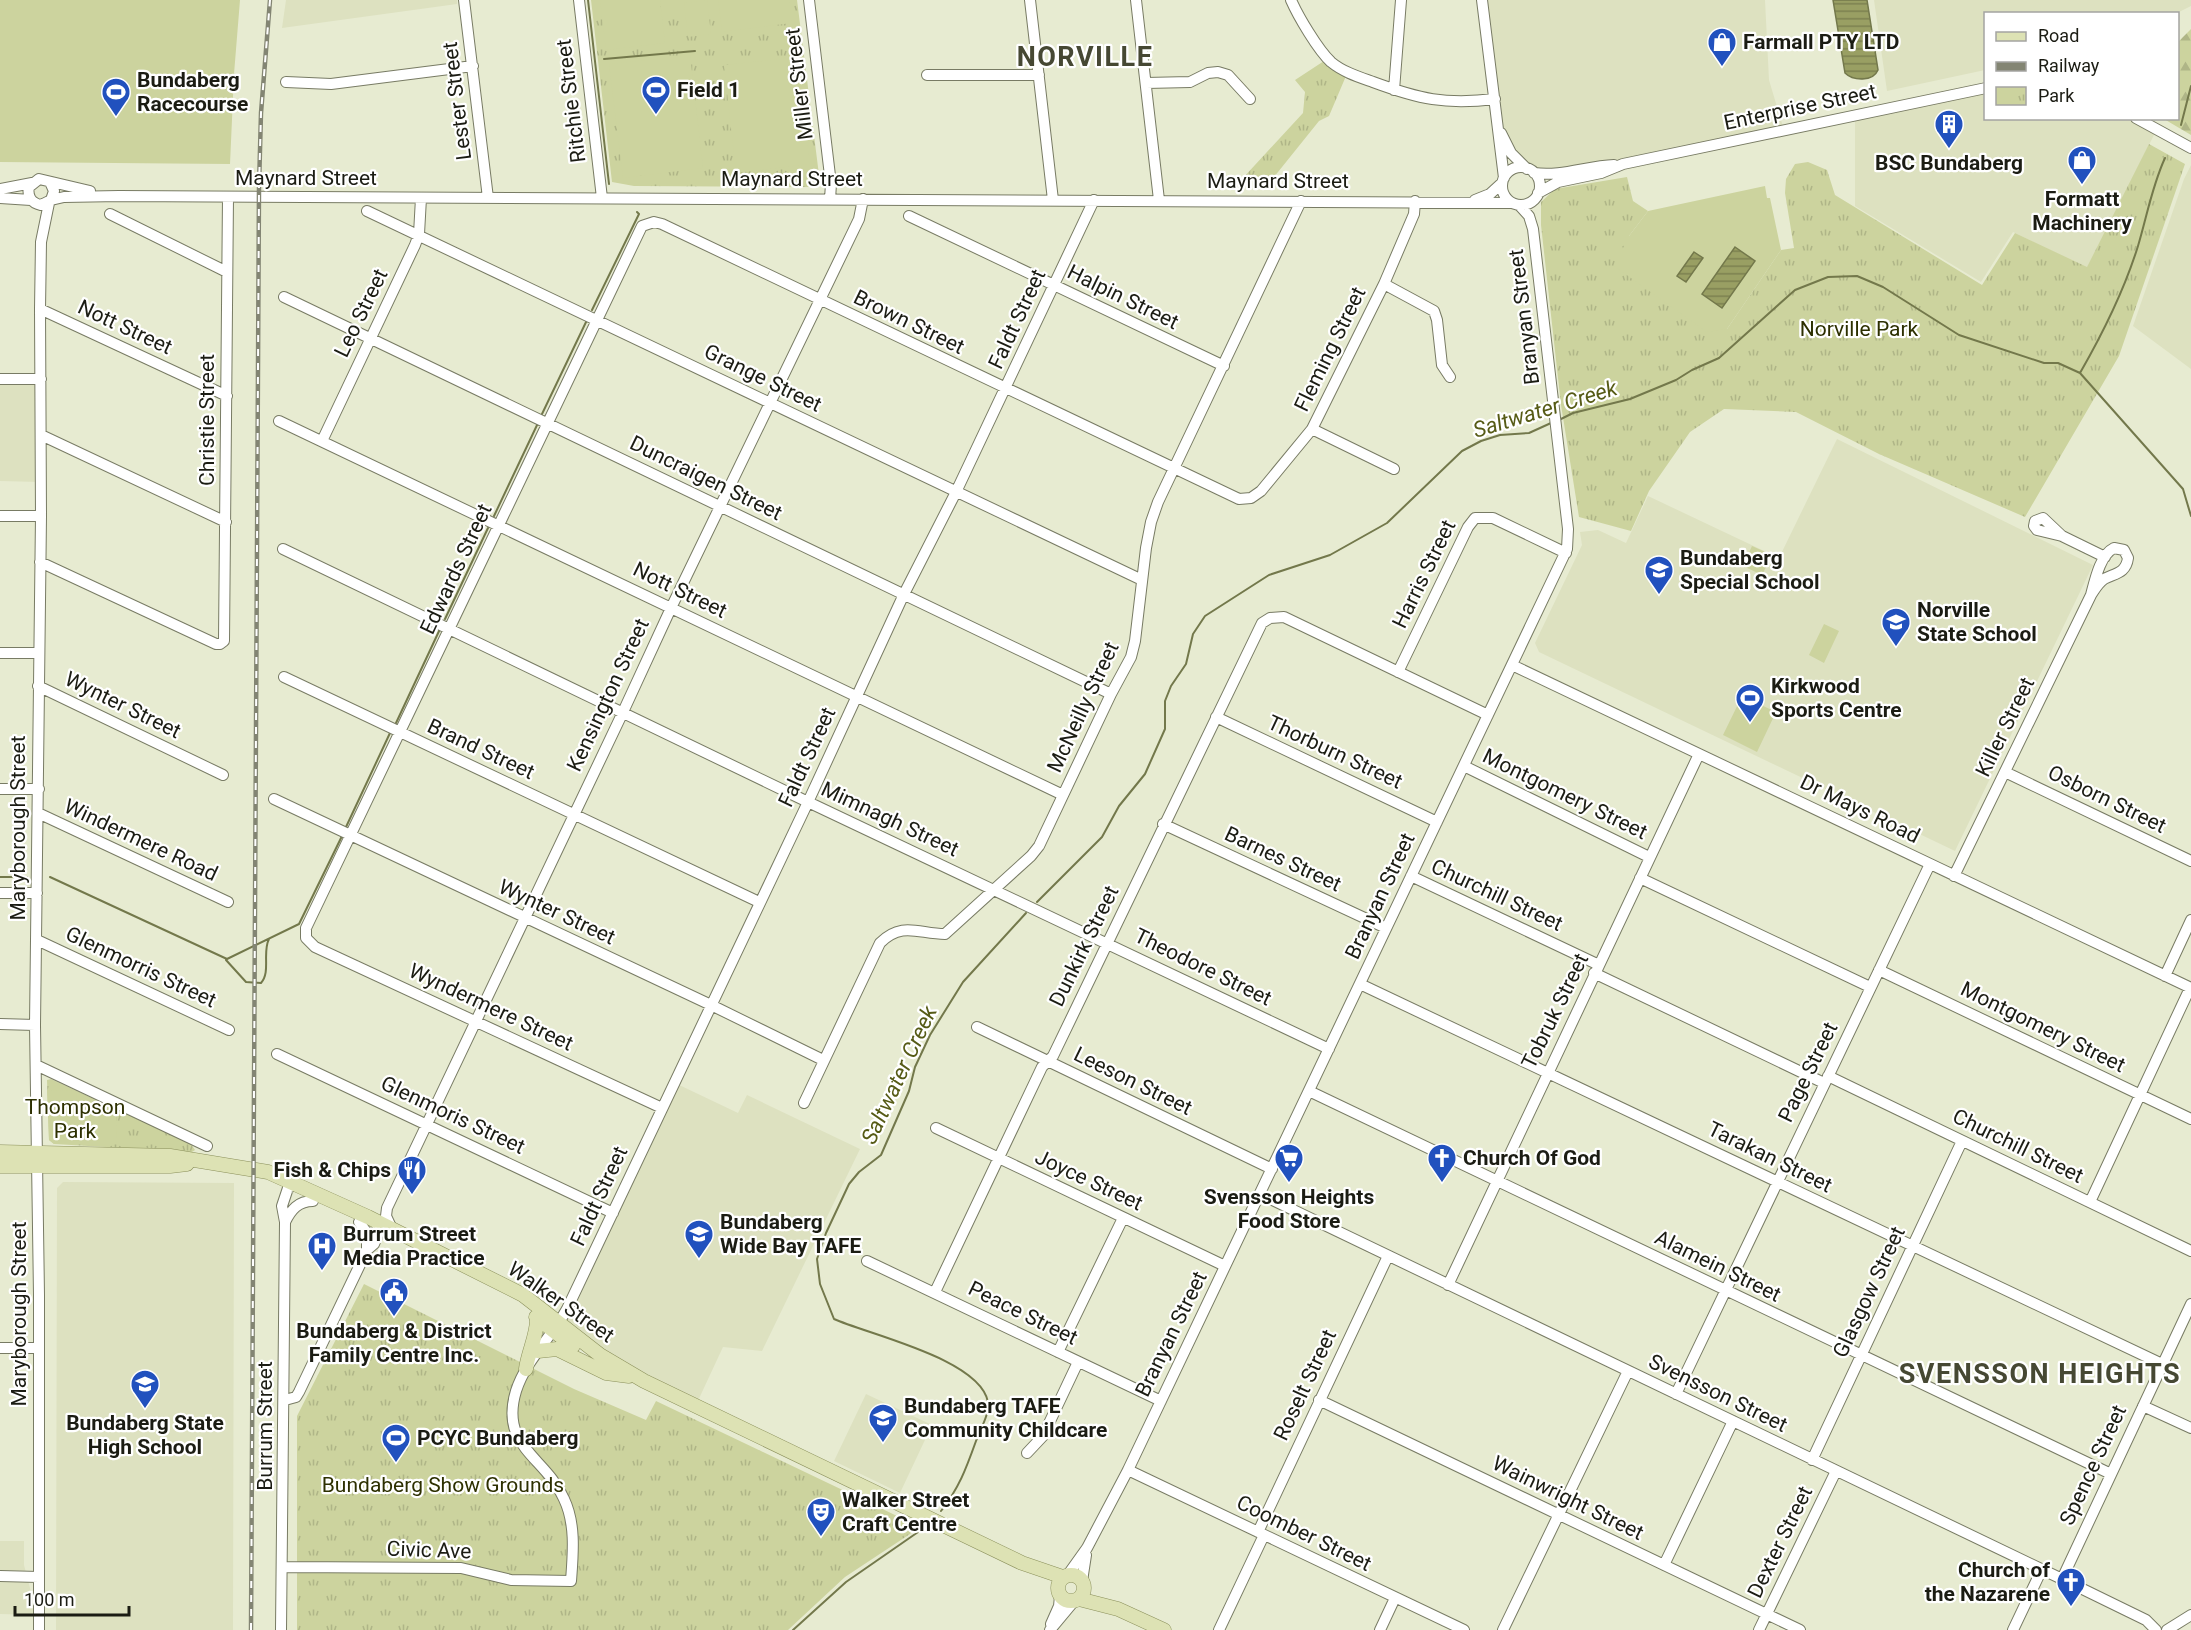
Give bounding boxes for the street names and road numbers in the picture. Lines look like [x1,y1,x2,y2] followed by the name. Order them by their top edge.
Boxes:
[780,27,818,141] street label: Miller Street
[551,38,590,164] street label: Ritchie Street
[438,40,476,162] street label: Lester Street
[1722,79,1879,135] street label: Enterprise Street
[235,166,377,190] street label: Maynard Street
[721,167,863,191] street label: Maynard Street
[1207,169,1349,193] street label: Maynard Street
[1504,248,1544,386] street label: Branyan Street
[1064,260,1183,334] street label: Halpin Street
[329,265,393,361] street label: Leo Street
[983,265,1051,373] street label: Faldt Street
[1290,283,1371,415] street label: Fleming Street
[850,285,968,359] street label: Brown Street
[74,295,176,359] street label: Nott Street
[700,339,826,417] street label: Grange Street
[195,354,219,486] street label: Christie Street
[626,431,786,525] street label: Duncraigen Street
[415,500,497,638] street label: Edwards Street
[1388,516,1461,632] street label: Harris Street
[629,557,731,623] street label: Nott Street
[562,615,654,775] street label: Kensington Street
[1042,638,1124,776] street label: McNeilly Street
[61,667,185,743] street label: Wynter Street
[1971,673,2039,781] street label: Killer Street
[773,703,841,811] street label: Faldt Street
[1264,710,1406,794] street label: Thorburn Street
[424,714,538,784] street label: Brand Street
[6,735,30,921] street label: Maryborough Street
[1479,744,1651,844] street label: Montgomery Street
[2044,760,2170,838] street label: Osborn Street
[1796,770,1924,848] street label: Dr Mays Road
[817,777,963,861] street label: Mimnagh Street
[61,794,221,886] street label: Windermere Road
[1221,822,1345,897] street label: Barnes Street
[1340,829,1420,963] street label: Branyan Street
[1427,854,1567,936] street label: Churchill Street
[495,875,619,950] street label: Wynter Street
[1044,882,1124,1010] street label: Dunkirk Street
[62,922,220,1012] street label: Glenmorris Street
[1130,923,1276,1011] street label: Theodore Street
[1517,949,1593,1073] street label: Tobruk Street
[405,958,577,1056] street label: Wyndermere Street
[1957,977,2129,1077] street label: Montgomery Street
[1774,1018,1843,1126] street label: Page Street
[1070,1042,1196,1120] street label: Leeson Street
[377,1071,529,1159] street label: Glenmoris Street
[1949,1104,2087,1188] street label: Churchill Street
[1704,1117,1836,1197] street label: Tarakan Street
[565,1142,633,1250] street label: Faldt Street
[1031,1145,1147,1215] street label: Joyce Street
[7,1221,31,1407] street label: Maryborough Street
[1828,1223,1910,1361] street label: Glasgow Street
[1651,1225,1785,1307] street label: Alamein Street
[503,1257,619,1348] street label: Walker Street
[1130,1267,1212,1400] street label: Branyan Street
[965,1276,1082,1350] street label: Peace Street
[1269,1326,1341,1444] street label: Roselt Street
[1645,1349,1791,1437] street label: Svensson Street
[253,1361,277,1491] street label: Burrum Street
[2055,1401,2131,1529] street label: Spence Street
[1488,1451,1648,1545] street label: Wainwright Street
[1743,1482,1817,1602] street label: Dexter Street
[1233,1490,1375,1576] street label: Coomber Street
[386,1537,472,1563] street label: Civic Ave

